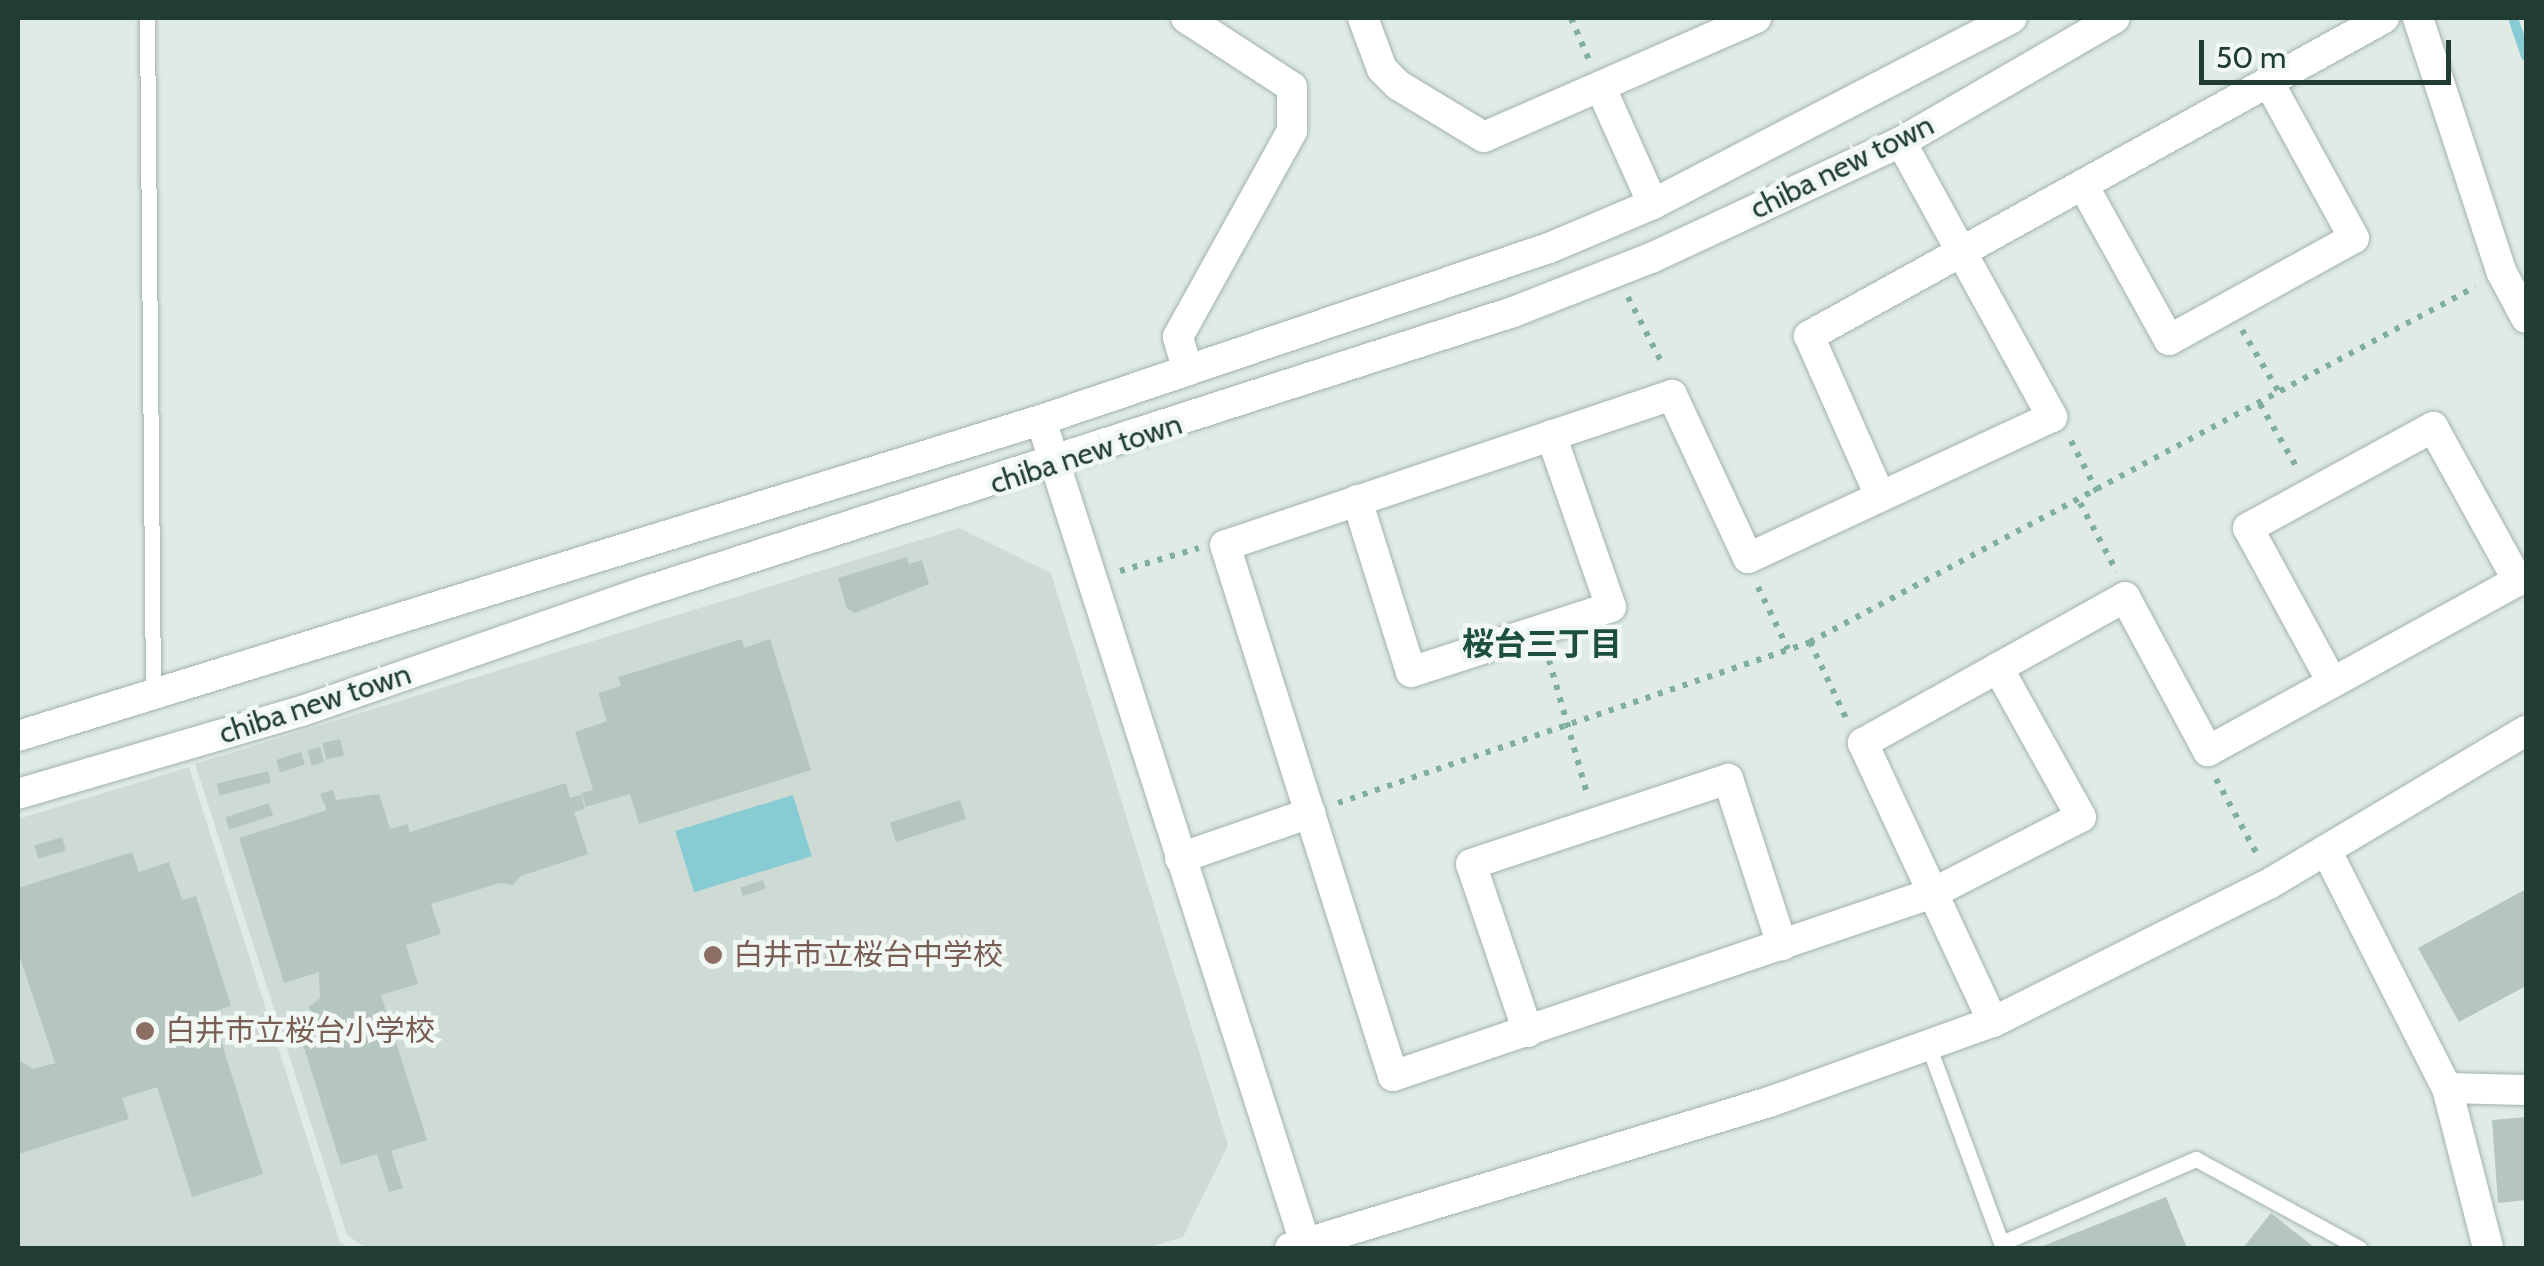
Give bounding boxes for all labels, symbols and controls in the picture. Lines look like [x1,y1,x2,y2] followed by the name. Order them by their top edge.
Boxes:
[2204,20,2456,82] scale bar
[2216,39,2286,76] text: 50 m
[1744,107,1940,227] street label: chiba new town
[986,406,1186,502] street label: chiba new town
[1462,625,1622,663] district label: 桜台三丁目
[215,656,415,752] street label: chiba new town
[733,937,1003,973] place label: 白井市立桜台中学校
[702,944,724,966] marker: 白井市立桜台中学校
[165,1013,435,1049] place label: 白井市立桜台小学校
[134,1020,156,1042] marker: 白井市立桜台小学校

